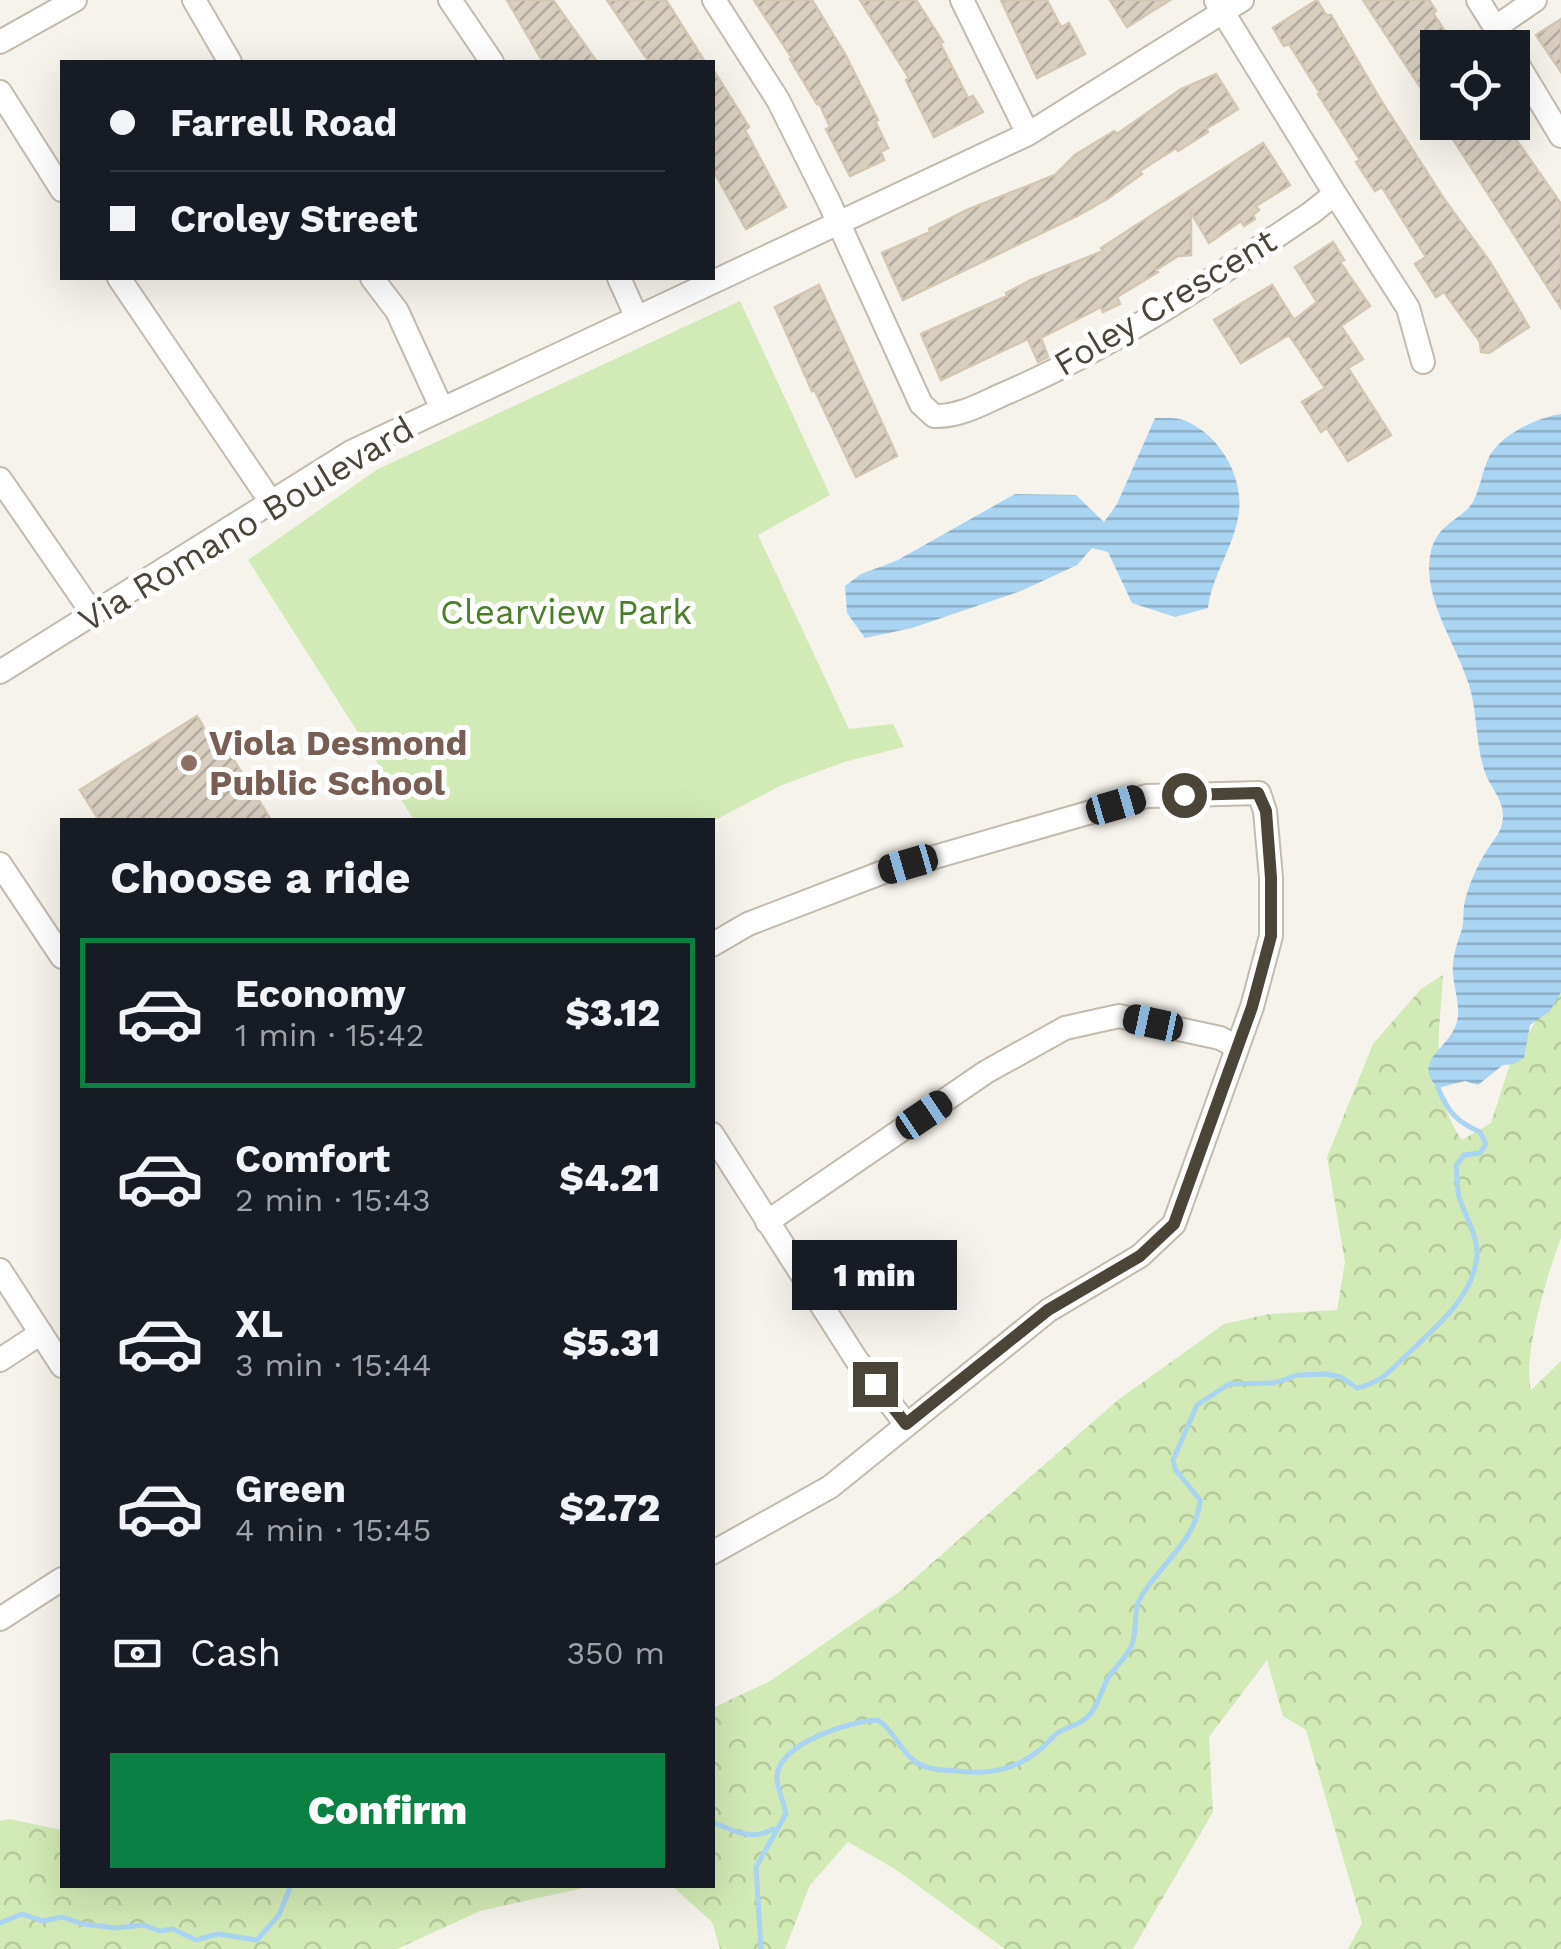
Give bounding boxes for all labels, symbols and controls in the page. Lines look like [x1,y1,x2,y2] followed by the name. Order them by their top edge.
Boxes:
[1420,30,1530,140] map controls
[1420,30,1530,140] button: locate
[170,101,397,145] text: Farrell Road
[170,197,418,241] text: Croley Street
[1046,219,1284,385] street label: Foley Crescent
[71,407,421,641] street label: Via Romano Boulevard
[440,591,692,633] park label: Clearview Park
[209,722,467,804] place label: Viola Desmond Public School
[178,752,200,774] marker: Viola Desmond Public School
[1162,773,1207,818] route start
[1083,782,1149,828] car
[875,841,941,887] car
[110,851,410,904] text: Choose a ride
[115,968,205,1058] icon: car
[235,972,406,1016] text: Economy
[565,991,660,1035] text: $3.12
[1121,1002,1185,1044] car
[235,1016,424,1054] text: 1 min · 15:42
[891,1086,957,1144] car
[115,1133,205,1223] icon: car
[235,1137,390,1181] text: Comfort
[559,1156,660,1200] text: $4.21
[235,1181,431,1219] text: 2 min · 15:43
[792,1239,958,1309] callout: 1 min
[833,1256,916,1294] text: 1 min
[115,1298,205,1388] icon: car
[235,1302,283,1346] text: XL
[562,1321,660,1365] text: $5.31
[235,1346,431,1384] text: 3 min · 15:44
[853,1362,898,1407] route end
[115,1463,205,1553] icon: car
[235,1467,346,1511] text: Green
[559,1486,660,1530] text: $2.72
[235,1511,431,1549] text: 4 min · 15:45
[110,1626,165,1681] icon: cash
[190,1631,281,1675] text: Cash
[566,1634,665,1672] text: 350 m
[110,1753,665,1868] button: Confirm

